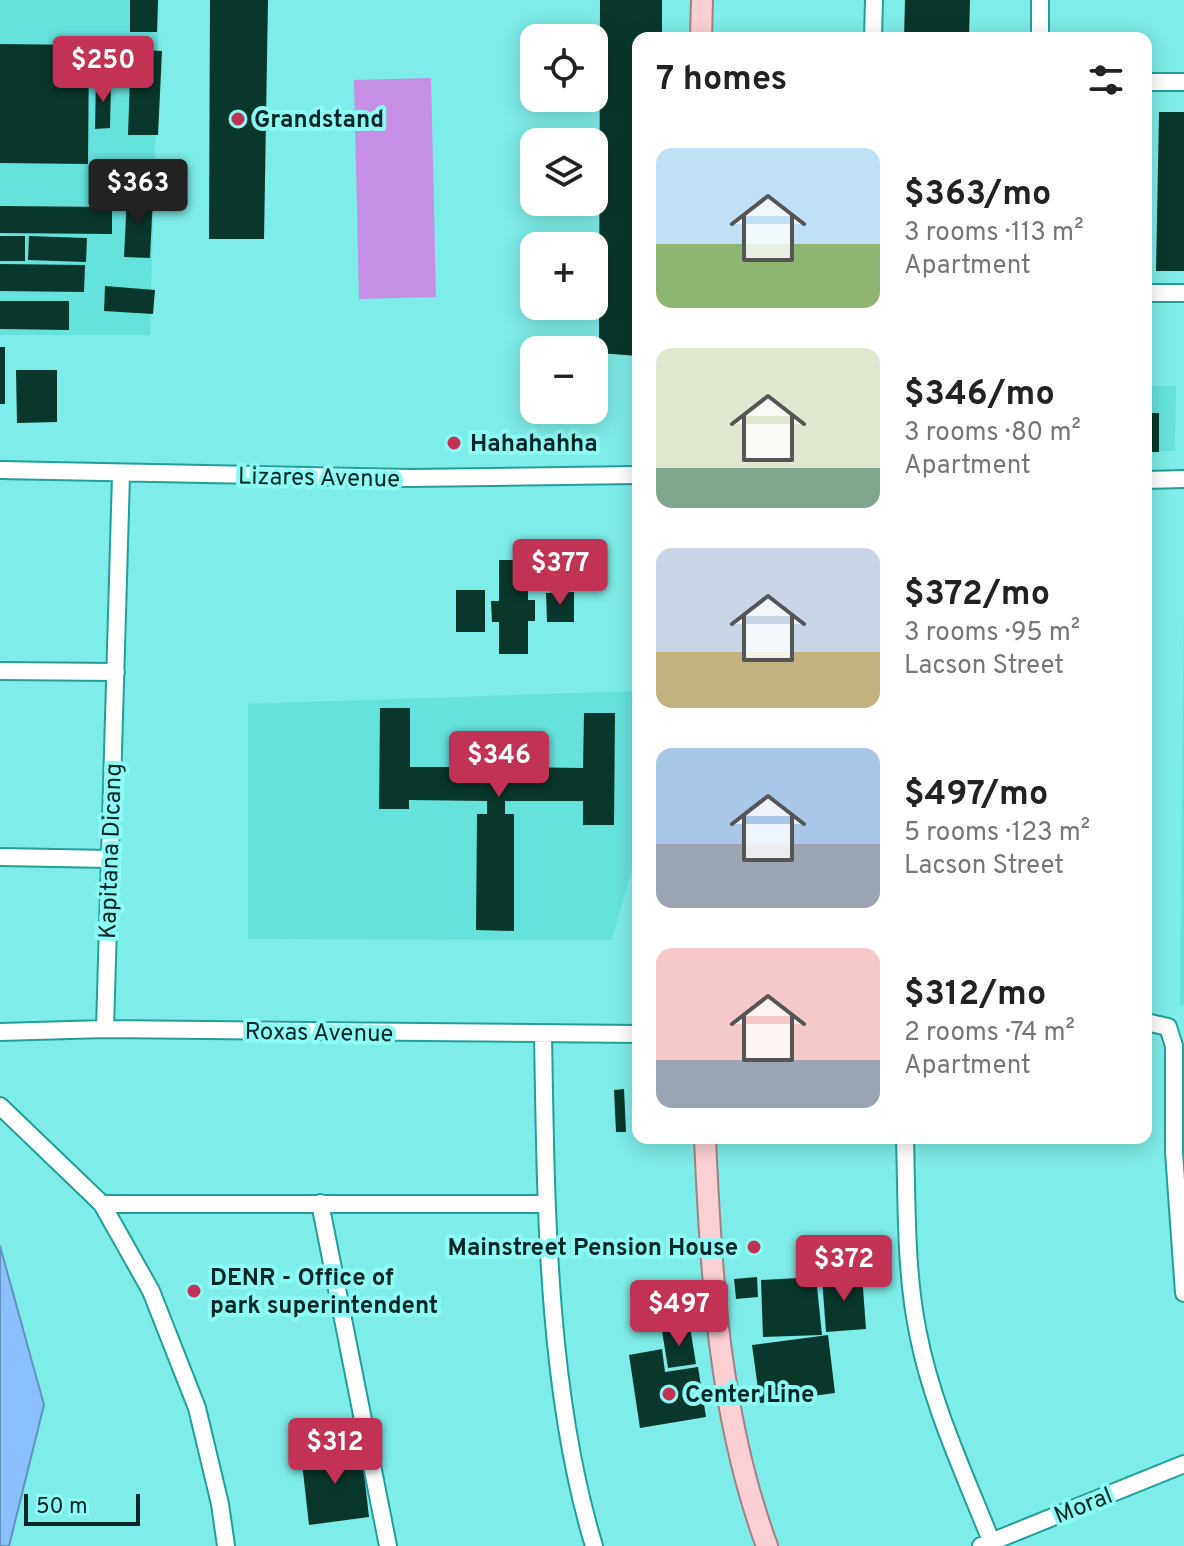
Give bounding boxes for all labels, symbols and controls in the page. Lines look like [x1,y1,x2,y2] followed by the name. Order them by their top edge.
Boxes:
[520,24,608,424] map controls
[520,24,608,112] button: locate
[56,36,150,104] pin: $250
[71,45,135,78] text: $250
[1084,58,1128,102] icon: filters
[656,59,787,102] text: 7 homes
[254,106,384,136] place label: Grandstand
[229,110,247,128] marker: Grandstand
[520,128,608,216] button: layers
[91,159,185,227] pin: $363
[107,168,169,201] text: $363
[904,174,1051,217] text: $363/mo
[720,180,816,276] icon: home
[904,217,1084,250] text: 3 rooms · 113 m²
[520,232,608,320] button: +
[904,250,1031,283] text: Apartment
[520,336,608,424] button: −
[904,374,1055,417] text: $346/mo
[720,380,816,476] icon: home
[904,417,1081,450] text: 3 rooms · 80 m²
[470,430,598,460] place label: Hahahahha
[445,434,463,452] marker: Hahahahha
[904,450,1031,483] text: Apartment
[238,463,400,495] street label: Lizares Avenue
[513,539,607,607] pin: $377
[531,548,589,581] text: $377
[904,574,1050,617] text: $372/mo
[720,580,816,676] icon: home
[904,617,1080,650] text: 3 rooms · 95 m²
[904,650,1064,683] text: Lacson Street
[452,731,546,799] pin: $346
[467,740,531,773] text: $346
[94,762,130,940] street label: Kapitana Dicang
[904,774,1048,817] text: $497/mo
[720,780,816,876] icon: home
[904,817,1090,850] text: 5 rooms · 123 m²
[904,850,1064,883] text: Lacson Street
[904,974,1046,1017] text: $312/mo
[720,980,816,1076] icon: home
[904,1017,1075,1050] text: 2 rooms · 74 m²
[244,1018,394,1050] street label: Roxas Avenue
[904,1050,1031,1083] text: Apartment
[447,1234,738,1264] place label: Mainstreet Pension House
[797,1235,891,1303] pin: $372
[745,1238,763,1256] marker: Mainstreet Pension House
[814,1244,874,1277] text: $372
[210,1264,438,1322] place label: DENR - Office of park superintendent
[632,1280,726,1348] pin: $497
[185,1282,203,1300] marker: DENR - Office of park superintendent
[648,1289,710,1322] text: $497
[685,1381,814,1411] place label: Center Line
[660,1385,678,1403] marker: Center Line
[288,1418,382,1486] pin: $312
[306,1427,364,1460] text: $312
[1050,1482,1117,1532] street label: Moral
[24,1490,140,1526] scale bar
[36,1494,88,1521] text: 50 m

